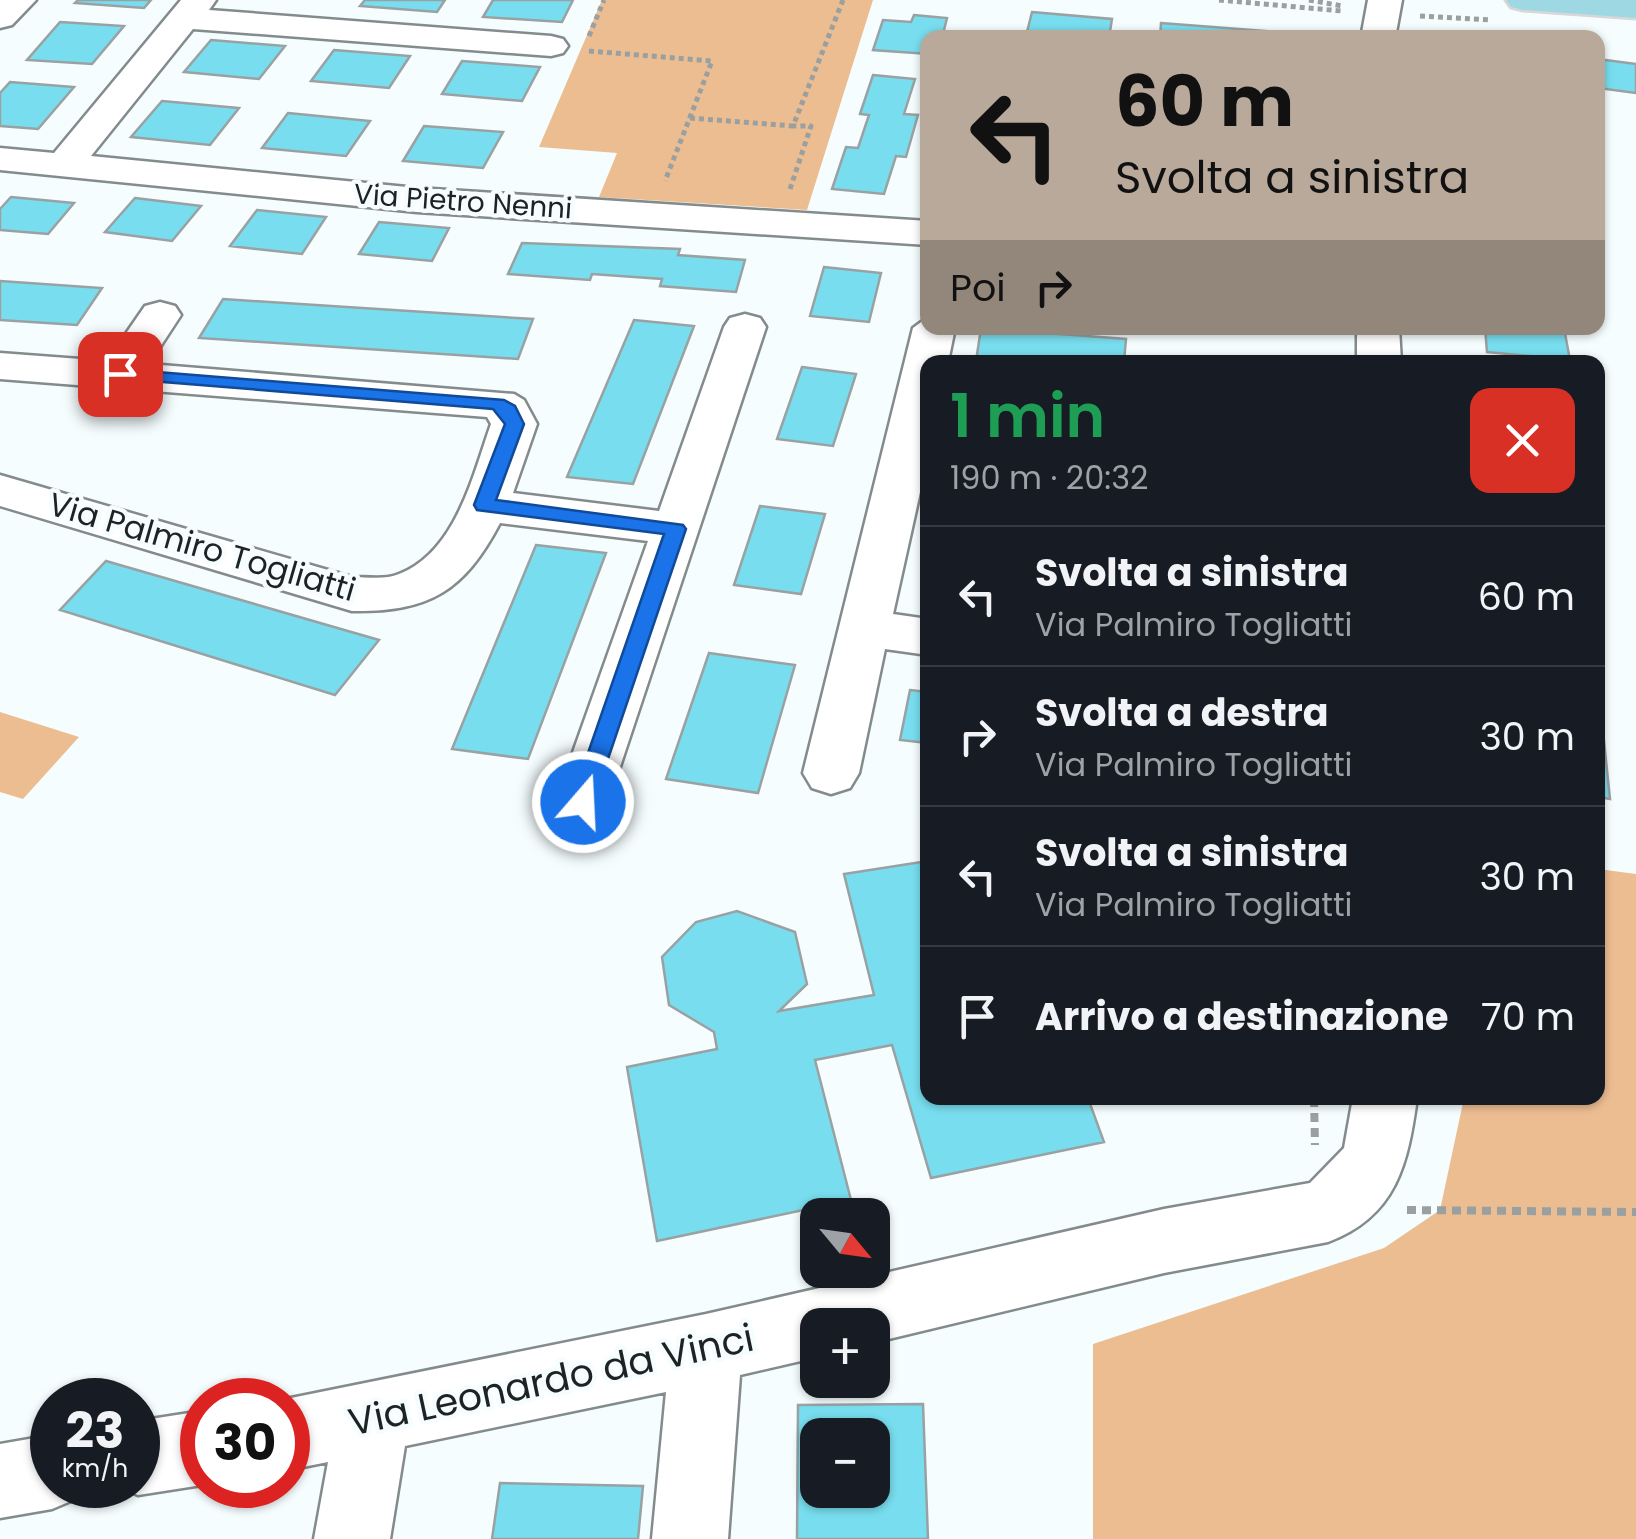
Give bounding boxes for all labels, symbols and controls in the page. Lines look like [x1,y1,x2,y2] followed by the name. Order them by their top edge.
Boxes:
[1115,52,1294,151] text: 60 m
[950,70,1080,200] icon: left
[1115,146,1469,209] text: Svolta a sinistra
[353,174,573,229] street label: Via Pietro Nenni
[1026,260,1081,315] icon: right
[950,261,1006,314] text: Poi
[78,332,163,417] pin
[93,347,148,402] icon: arrive
[950,374,1105,458] text: 1 min
[1470,388,1575,493] button: close
[950,455,1148,500] text: 190 m · 20:32
[43,481,361,612] street label: Via Palmiro Togliatti
[1035,546,1349,599] text: Svolta a sinistra
[950,569,1005,624] icon: left
[1478,570,1575,623] text: 60 m
[1035,602,1352,647] text: Via Palmiro Togliatti
[1035,686,1329,739] text: Svolta a destra
[950,709,1005,764] icon: right
[1479,710,1575,763] text: 30 m
[1035,742,1352,787] text: Via Palmiro Togliatti
[531,750,635,854] position arrow
[1035,826,1349,879] text: Svolta a sinistra
[950,849,1005,904] icon: left
[1479,850,1575,903] text: 30 m
[1035,882,1352,927] text: Via Palmiro Togliatti
[950,989,1005,1044] icon: arrive
[1035,990,1448,1043] text: Arrivo a destinazione
[1481,990,1575,1043] text: 70 m
[800,1198,890,1288] north arrow
[800,1198,890,1508] map controls
[800,1308,890,1398] button: +
[343,1311,758,1448] street label: Via Leonardo da Vinci
[180,1378,310,1508] speed limit sign: 30
[66,1395,124,1466] text: 23
[800,1418,890,1508] button: −
[62,1451,128,1486] text: km/h

